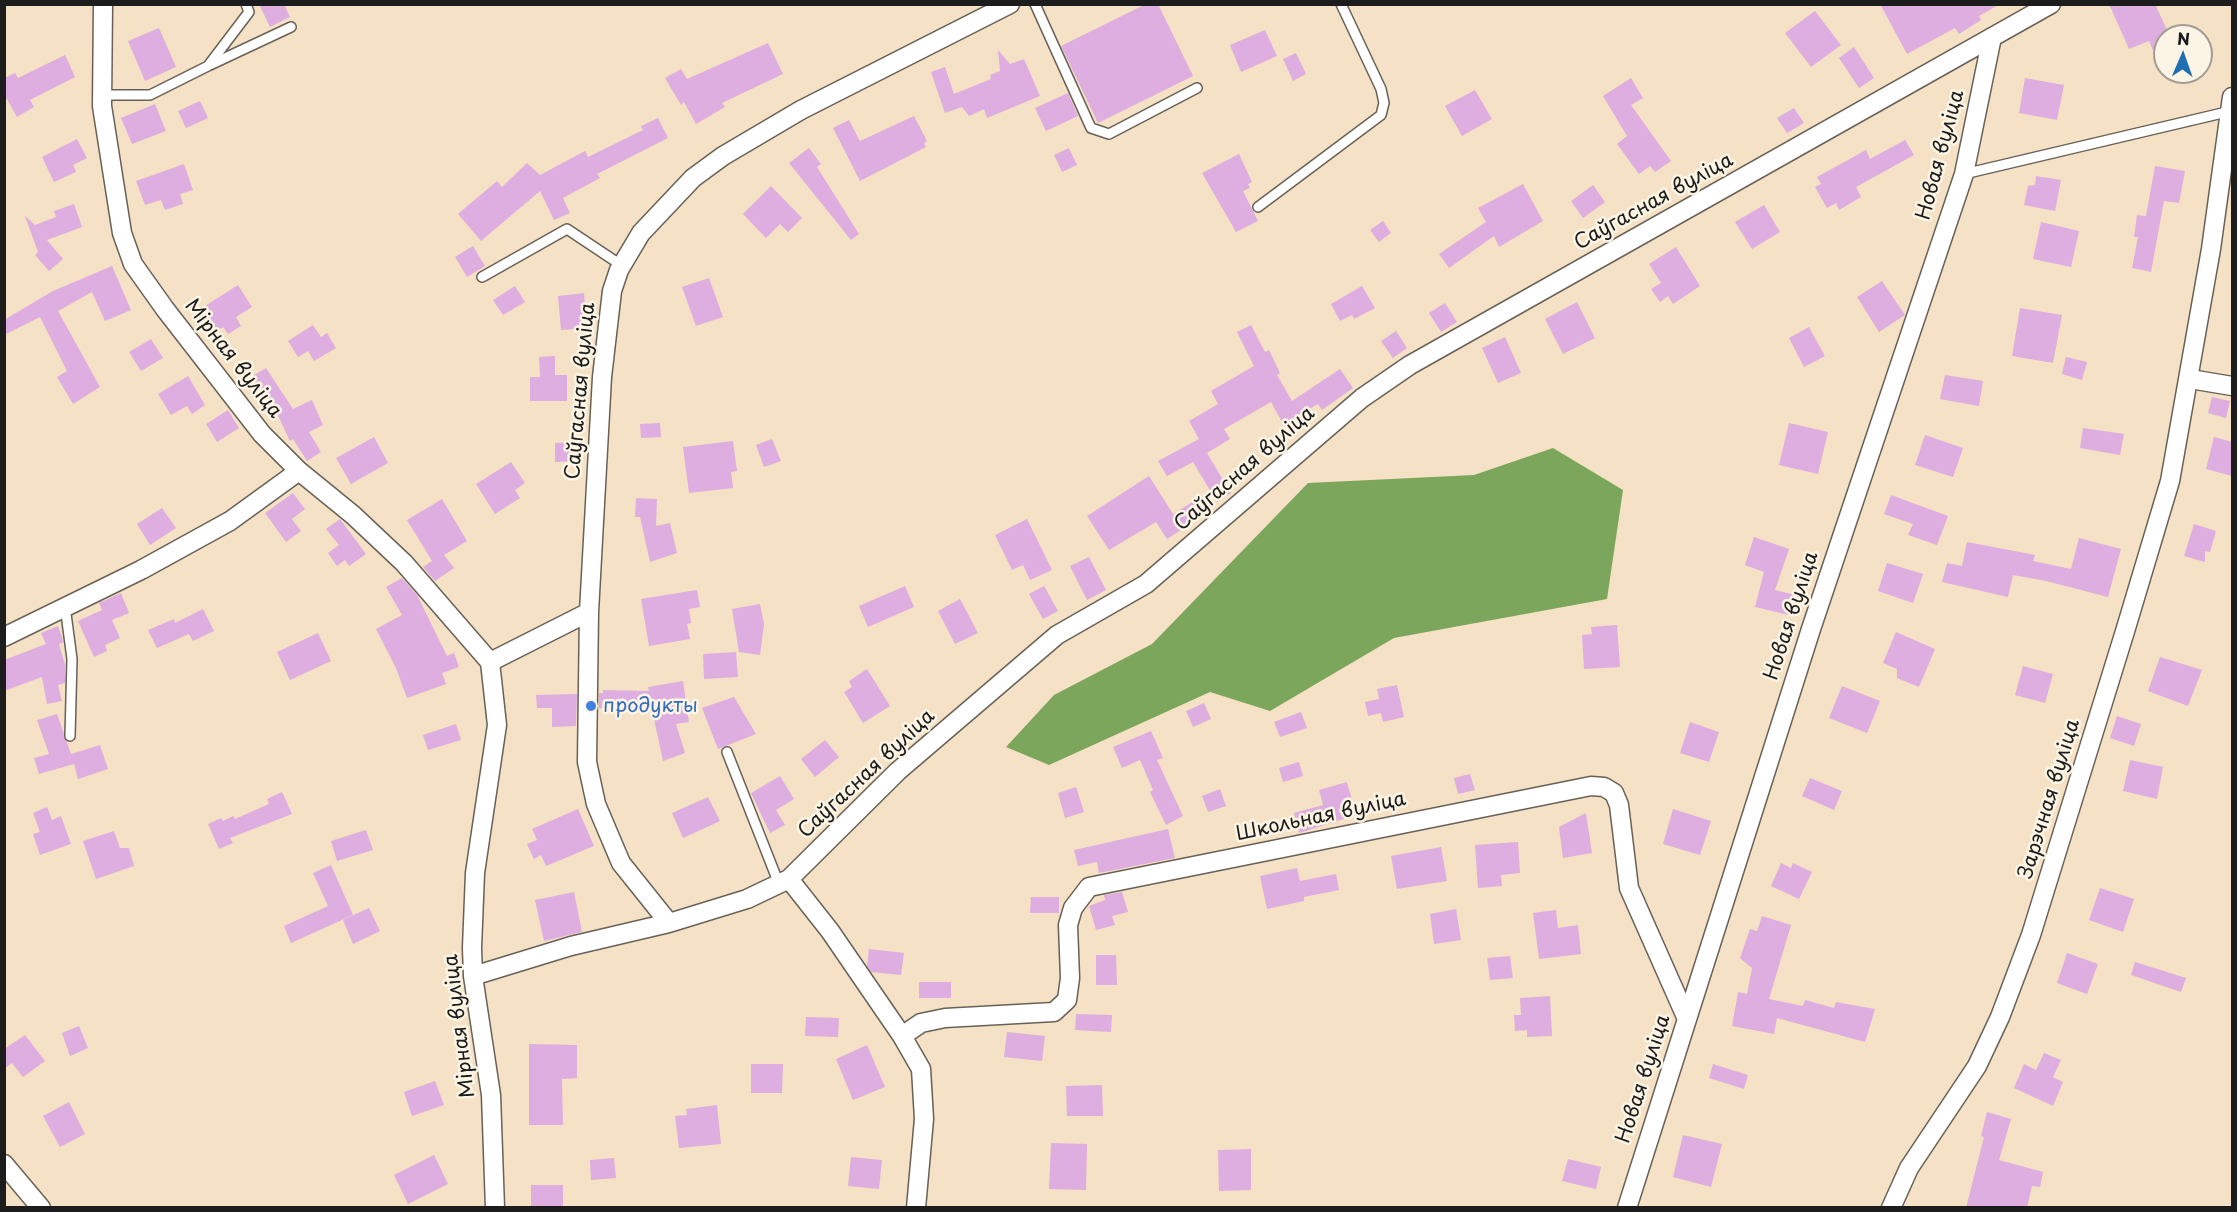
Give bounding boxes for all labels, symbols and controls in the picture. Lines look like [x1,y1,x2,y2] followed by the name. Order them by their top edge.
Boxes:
[2153,24,2213,84] north arrow
[2177,26,2190,50] text: N
[1912,87,1970,223] street label: Новая вуліца
[1570,148,1738,256] street label: Саўгасная вуліца
[179,295,287,423] street label: Мірная вуліца
[561,301,601,481] street label: Саўгасная вуліца
[1170,402,1320,536] street label: Саўгасная вуліца
[1760,549,1824,683] street label: Новая вуліца
[603,694,698,718] place label: продукты
[584,699,598,713] marker: продукты
[794,705,940,843] street label: Саўгасная вуліца
[2014,716,2086,882] street label: Зарэчная вуліца
[1234,787,1408,847] street label: Школьная вуліца
[439,953,481,1099] street label: Мірная вуліца
[1612,1012,1676,1146] street label: Новая вуліца

